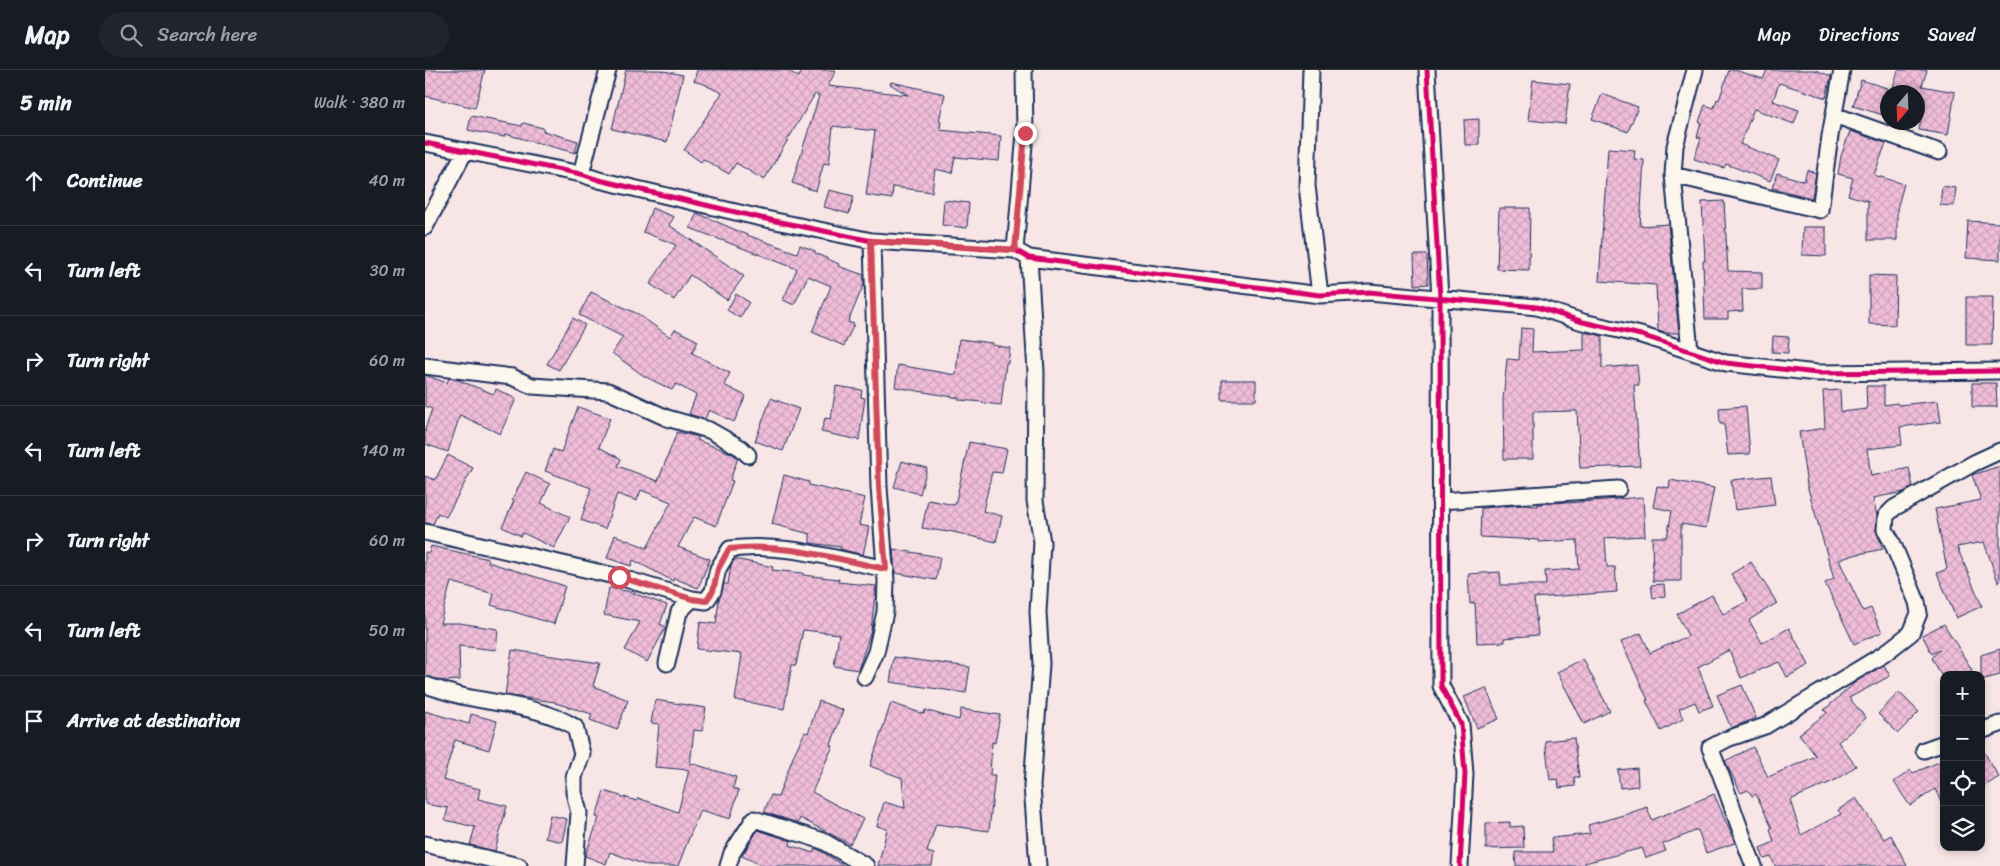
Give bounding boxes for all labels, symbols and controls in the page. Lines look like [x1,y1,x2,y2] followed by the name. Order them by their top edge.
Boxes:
[99,12,449,57] search box
[25,14,69,56] text: Map
[157,18,257,51] text: Search here
[1758,19,1791,51] text: Map
[1819,19,1900,51] text: Directions
[1928,19,1975,51] text: Saved
[117,21,145,49] icon: search
[20,84,72,122] text: 5 min
[1880,85,1925,130] north arrow
[314,88,405,117] text: Walk · 380 m
[1014,122,1037,145] route end
[67,164,143,197] text: Continue
[368,166,405,195] text: 40 m
[20,167,48,195] icon: ahead
[67,254,140,287] text: Turn left
[370,256,405,285] text: 30 m
[20,257,48,285] icon: left
[67,344,149,377] text: Turn right
[369,346,405,375] text: 60 m
[20,347,48,375] icon: right
[67,434,140,467] text: Turn left
[362,436,405,465] text: 140 m
[20,437,48,465] icon: left
[67,524,149,557] text: Turn right
[369,526,405,555] text: 60 m
[20,527,48,555] icon: right
[608,566,631,589] route start
[67,614,140,647] text: Turn left
[369,616,405,645] text: 50 m
[20,617,48,645] icon: left
[1940,671,1985,851] map controls
[1940,671,1985,716] button: +
[67,704,240,737] text: Arrive at destination
[20,707,48,735] icon: arrive
[1940,716,1985,761] button: −
[1940,761,1985,806] button: locate
[1940,806,1985,851] button: layers

